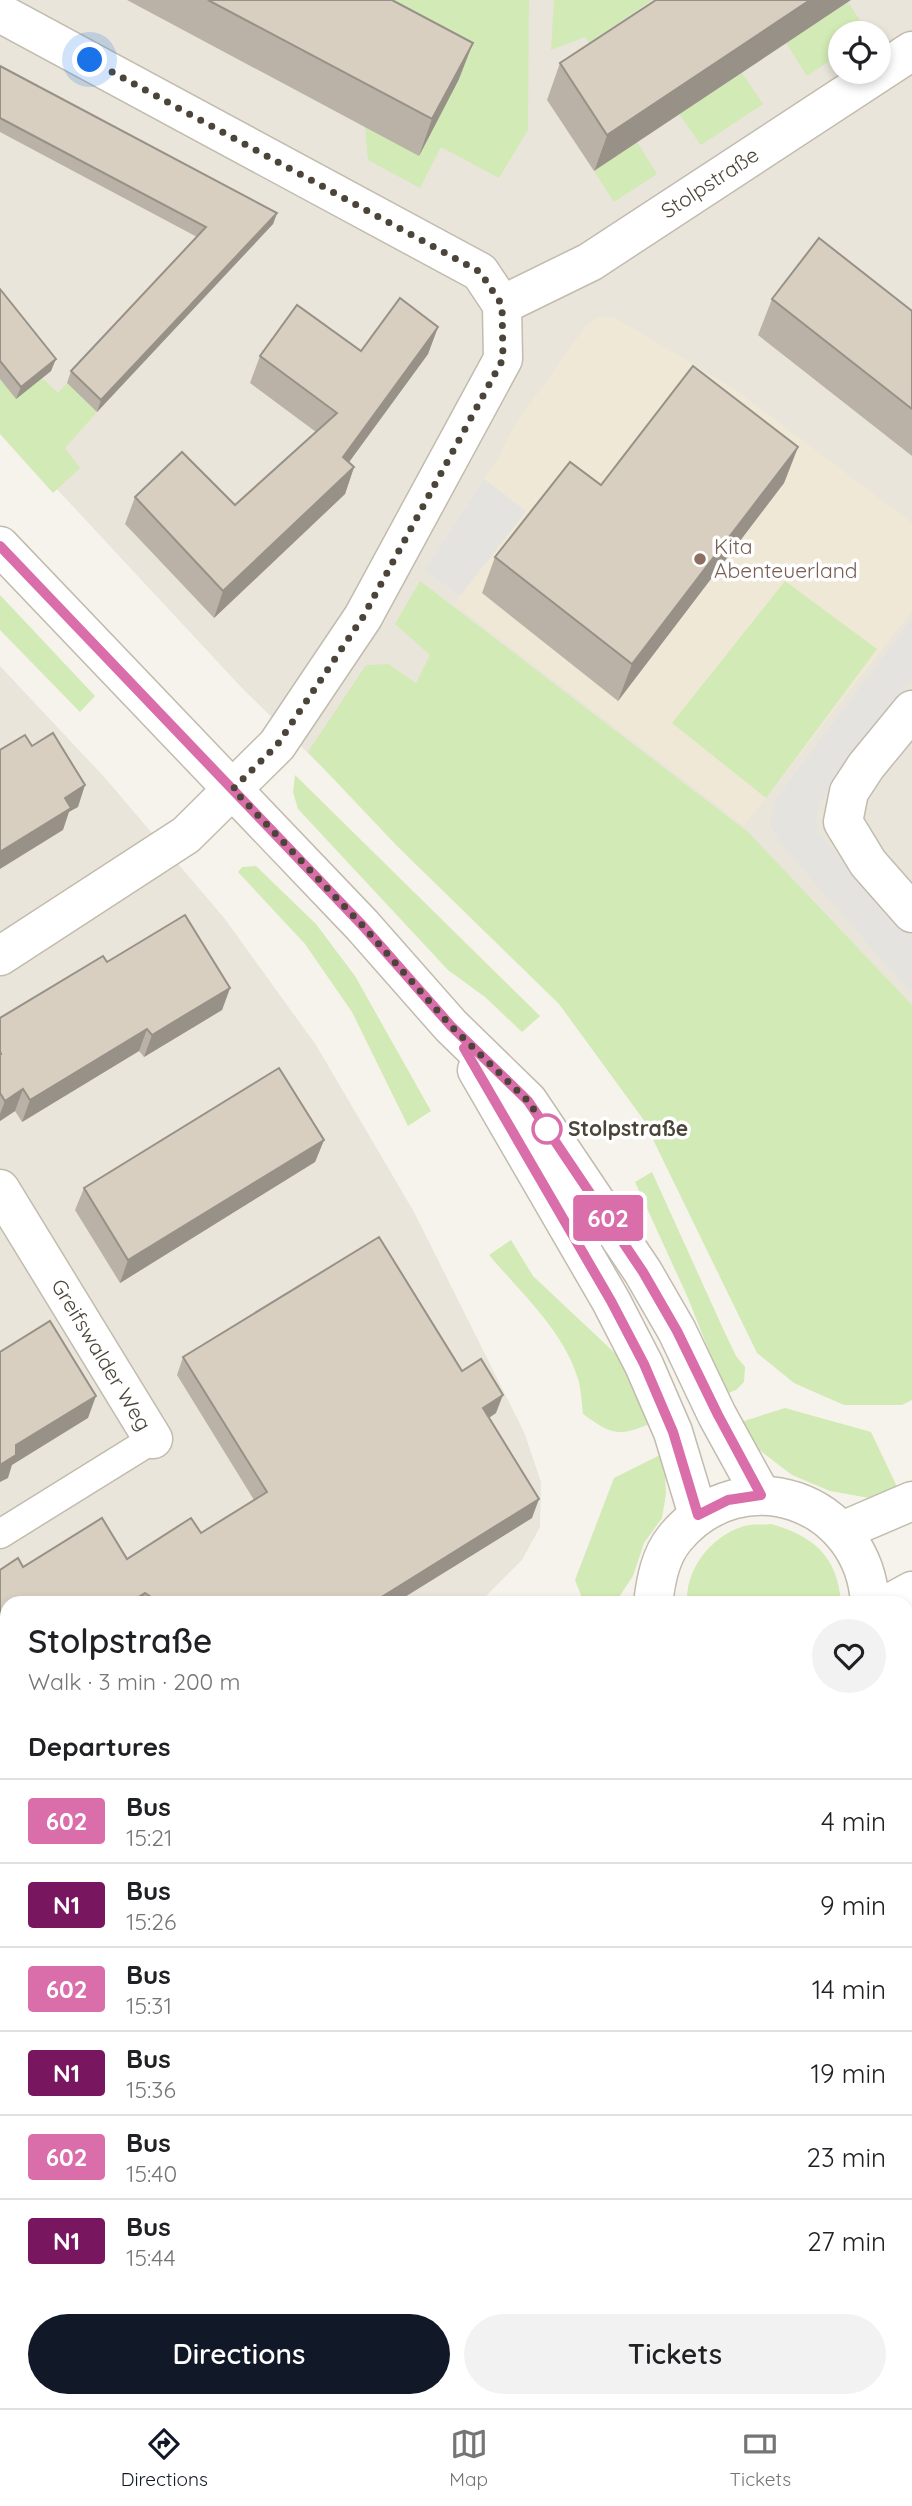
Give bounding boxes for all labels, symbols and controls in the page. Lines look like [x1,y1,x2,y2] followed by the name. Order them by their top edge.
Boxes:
[828,21,891,84] map controls
[828,21,891,84] button: locate
[72,42,107,77] your location
[656,141,763,223] street label: Stolpstraße
[714,533,858,583] place label: Kita Abenteuerland
[692,551,708,567] marker: Kita Abenteuerland
[532,1114,562,1144] marker: Stolpstraße
[568,1115,688,1141] place label: Stolpstraße
[568,1195,648,1241] line badge: 602
[587,1203,629,1233] text: 602
[46,1274,157,1435] street label: Greifswalder Weg
[812,1619,886,1693] button: heart
[28,1620,212,1661] text: Stolpstraße
[28,1667,241,1696] text: Walk · 3 min · 200 m
[28,1730,171,1763] text: Departures
[126,1790,171,1823] text: Bus
[821,1805,886,1838] text: 4 min
[46,1806,87,1836] text: 602
[126,1823,173,1852] text: 15:21
[126,1874,171,1907] text: Bus
[820,1889,886,1922] text: 9 min
[53,1890,80,1920] text: N1
[126,1907,176,1936] text: 15:26
[126,1958,171,1991] text: Bus
[812,1973,886,2006] text: 14 min
[46,1974,87,2004] text: 602
[126,1991,172,2020] text: 15:31
[126,2042,171,2075] text: Bus
[810,2057,886,2090] text: 19 min
[53,2058,80,2088] text: N1
[126,2075,176,2104] text: 15:36
[126,2126,171,2159] text: Bus
[807,2141,886,2174] text: 23 min
[46,2142,87,2172] text: 602
[126,2159,177,2188] text: 15:40
[126,2210,171,2243] text: Bus
[807,2225,886,2258] text: 27 min
[53,2226,80,2256] text: N1
[126,2243,176,2272] text: 15:44
[28,2314,450,2394] button: Directions
[464,2314,886,2394] button: Tickets
[121,2425,208,2491] tab: Directions
[449,2425,488,2491] tab: Map
[730,2425,791,2491] tab: Tickets

